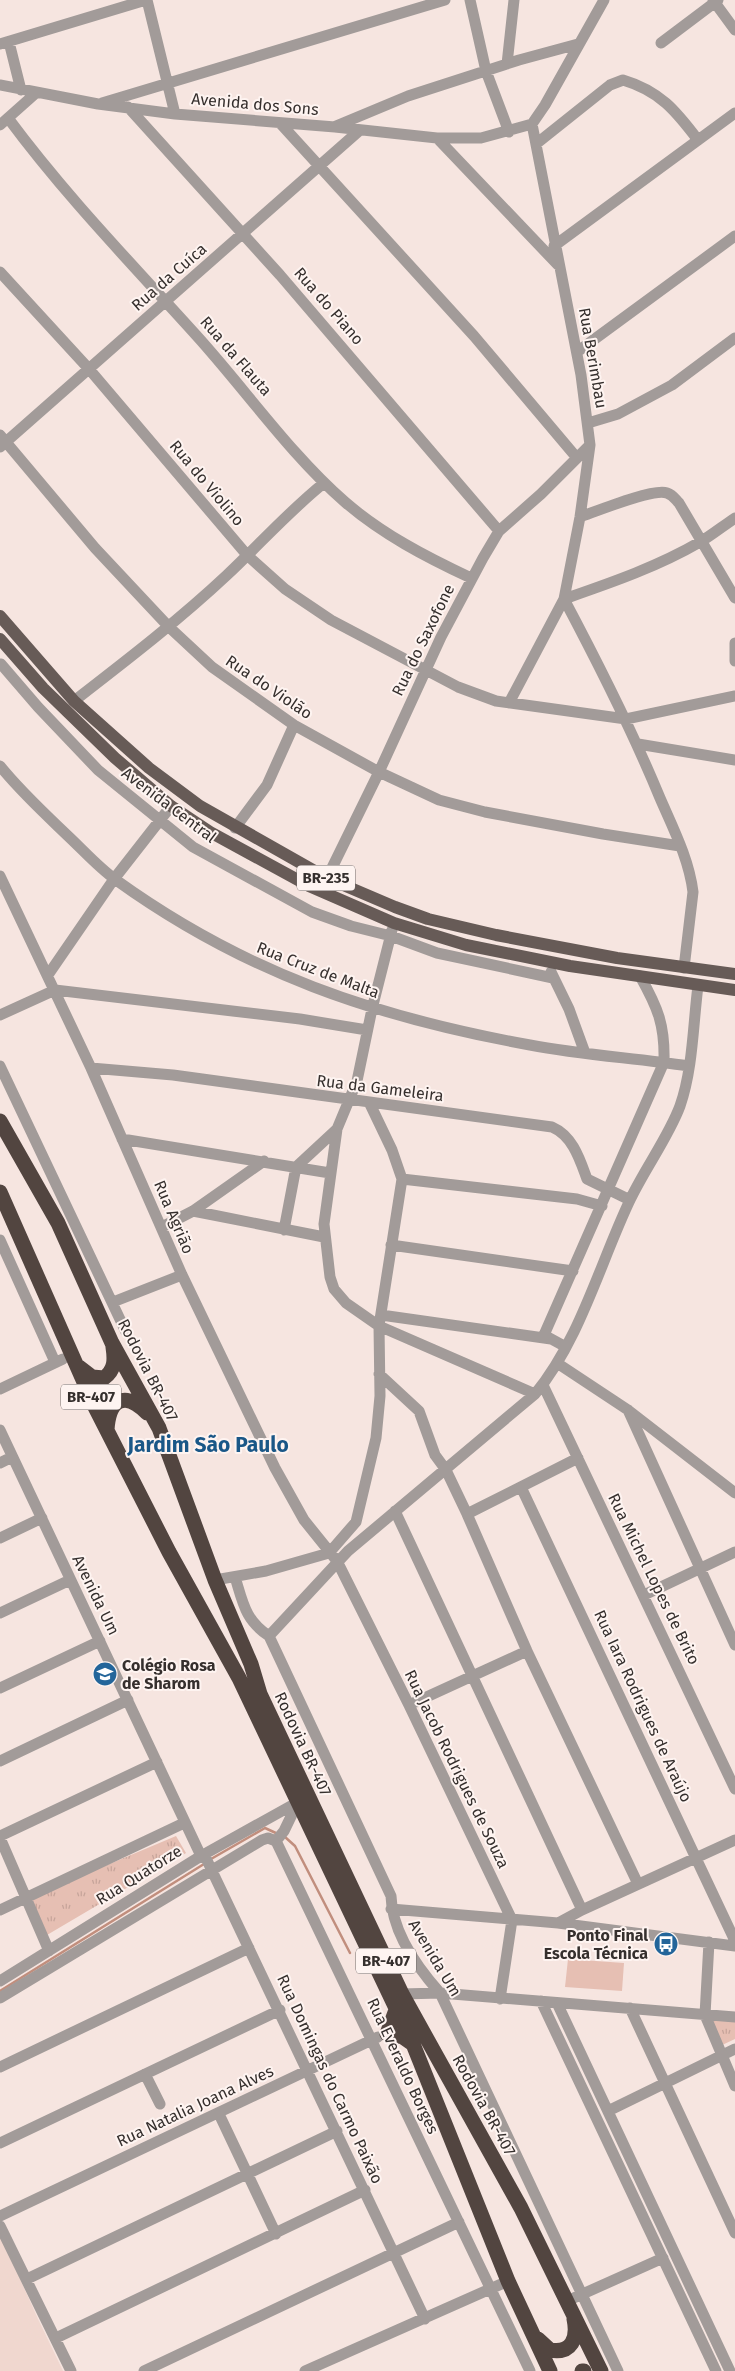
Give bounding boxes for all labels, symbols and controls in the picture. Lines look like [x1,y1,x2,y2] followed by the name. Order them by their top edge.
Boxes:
[191,89,319,119] street label: Avenida dos Sons
[128,239,210,315] street label: Rua da Cuíca
[290,263,368,349] street label: Rua do Piano
[575,306,611,410] street label: Rua Berimbau
[196,312,276,400] street label: Rua da Flauta
[166,436,248,530] street label: Rua do Violino
[388,581,458,699] street label: Rua do Saxofone
[222,651,316,723] street label: Rua do Violão
[118,763,220,847] street label: Avenida Central
[297,866,355,890] road number: BR-235
[254,938,382,1002] street label: Rua Cruz de Malta
[315,1071,445,1105] street label: Rua da Gameleira
[150,1177,198,1257] street label: Rua Agrião
[114,1316,182,1424] street label: Rodovia BR-407
[61,1384,121,1410] road number: BR-407
[126,1432,289,1458] district label: Jardim São Paulo
[604,1490,704,1668] street label: Rua Michel Lopes de Brito
[69,1552,123,1638] street label: Avenida Um
[590,1607,696,1805] street label: Rua Iara Rodrigues de Araújo
[122,1656,216,1693] place label: Colégio Rosa de Sharom
[92,1661,118,1687] school or university icon: Colégio Rosa de Sharom
[401,1667,513,1871] street label: Rua Jacob Rodrigues de Souza
[271,1689,335,1799] street label: Rodovia BR-407
[93,1841,185,1909] street label: Rua Quatorze
[405,1916,465,2000] street label: Avenida Um
[544,1926,648,1963] place label: Ponto Final Escola Técnica
[653,1931,679,1957] bus stop icon: Ponto Final Escola Técnica
[356,1948,416,1974] road number: BR-407
[273,1971,387,2187] street label: Rua Domingas do Carmo Paixão
[363,1995,443,2137] street label: Rua Everaldo Borges
[448,2051,520,2159] street label: Rodovia BR-407
[114,2061,276,2151] street label: Rua Natalia Joana Alves

